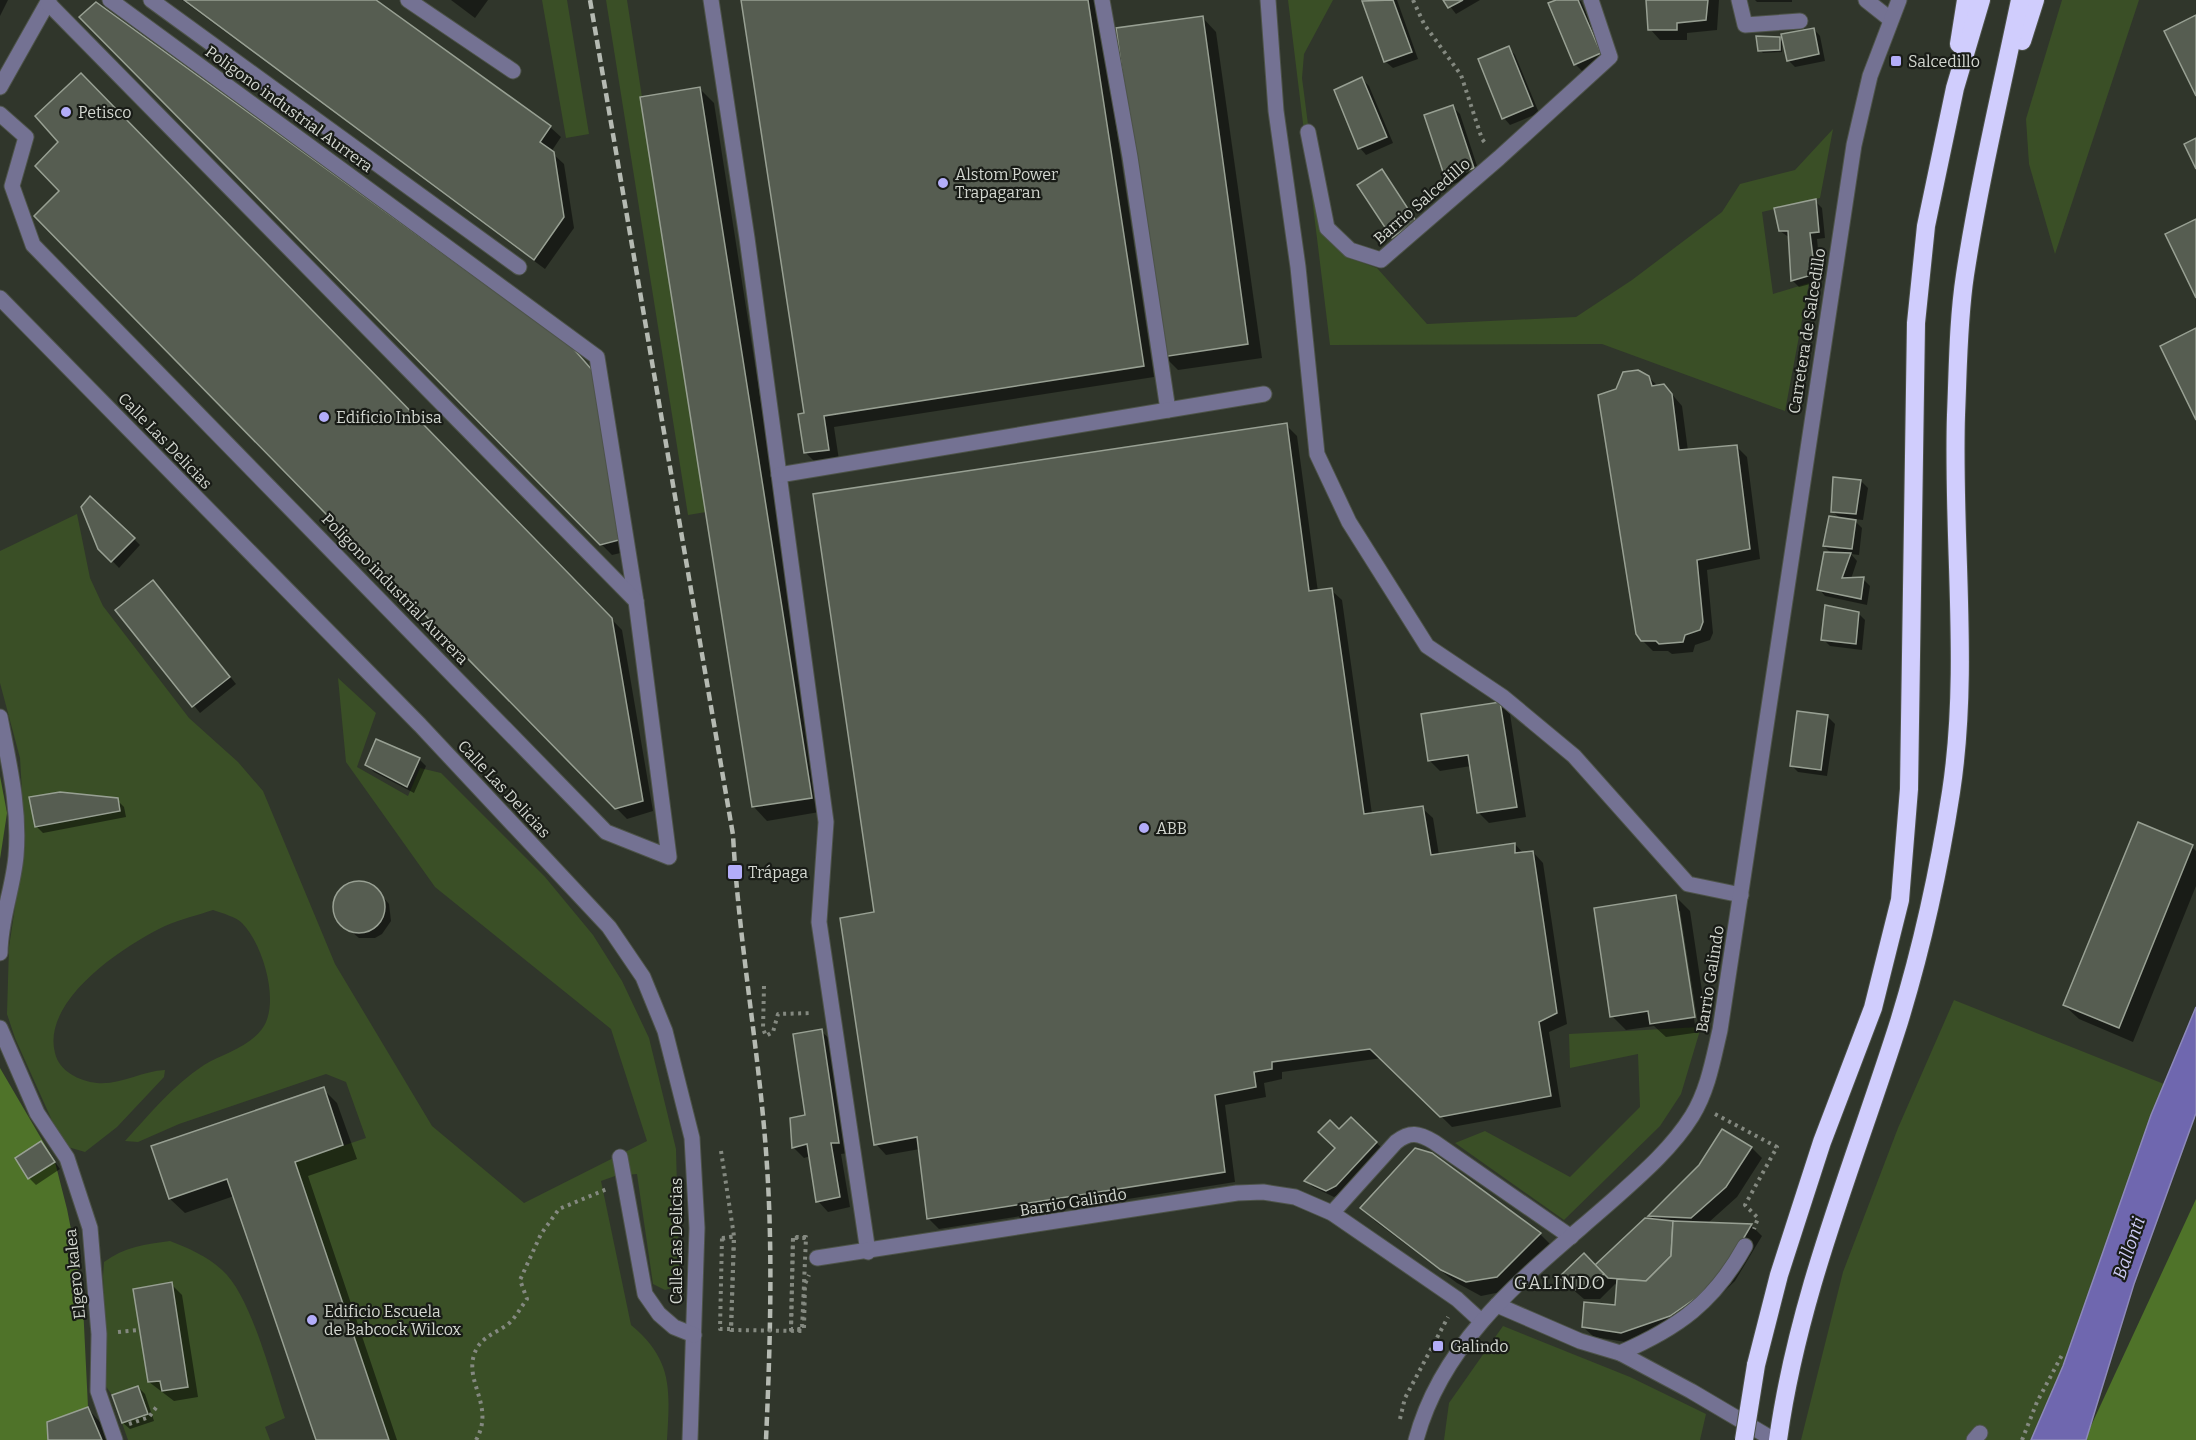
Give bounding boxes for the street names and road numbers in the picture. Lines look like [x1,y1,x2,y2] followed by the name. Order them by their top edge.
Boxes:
[202,42,377,176] street label: Poligono industrial Aurrera
[1370,154,1474,248] street label: Barrio Salcedillo
[1785,247,1829,415] street label: Carretera de Salcedillo
[114,389,216,493] street label: Calle Las Delicias
[318,510,472,669] street label: Poligono industrial Aurrera
[454,736,554,842] street label: Calle Las Delicias
[1692,924,1728,1034] street label: Barrio Galindo
[667,1178,686,1304] street label: Calle Las Delicias
[1018,1184,1128,1220] street label: Barrio Galindo
[61,1228,89,1320] street label: Elgero kalea

